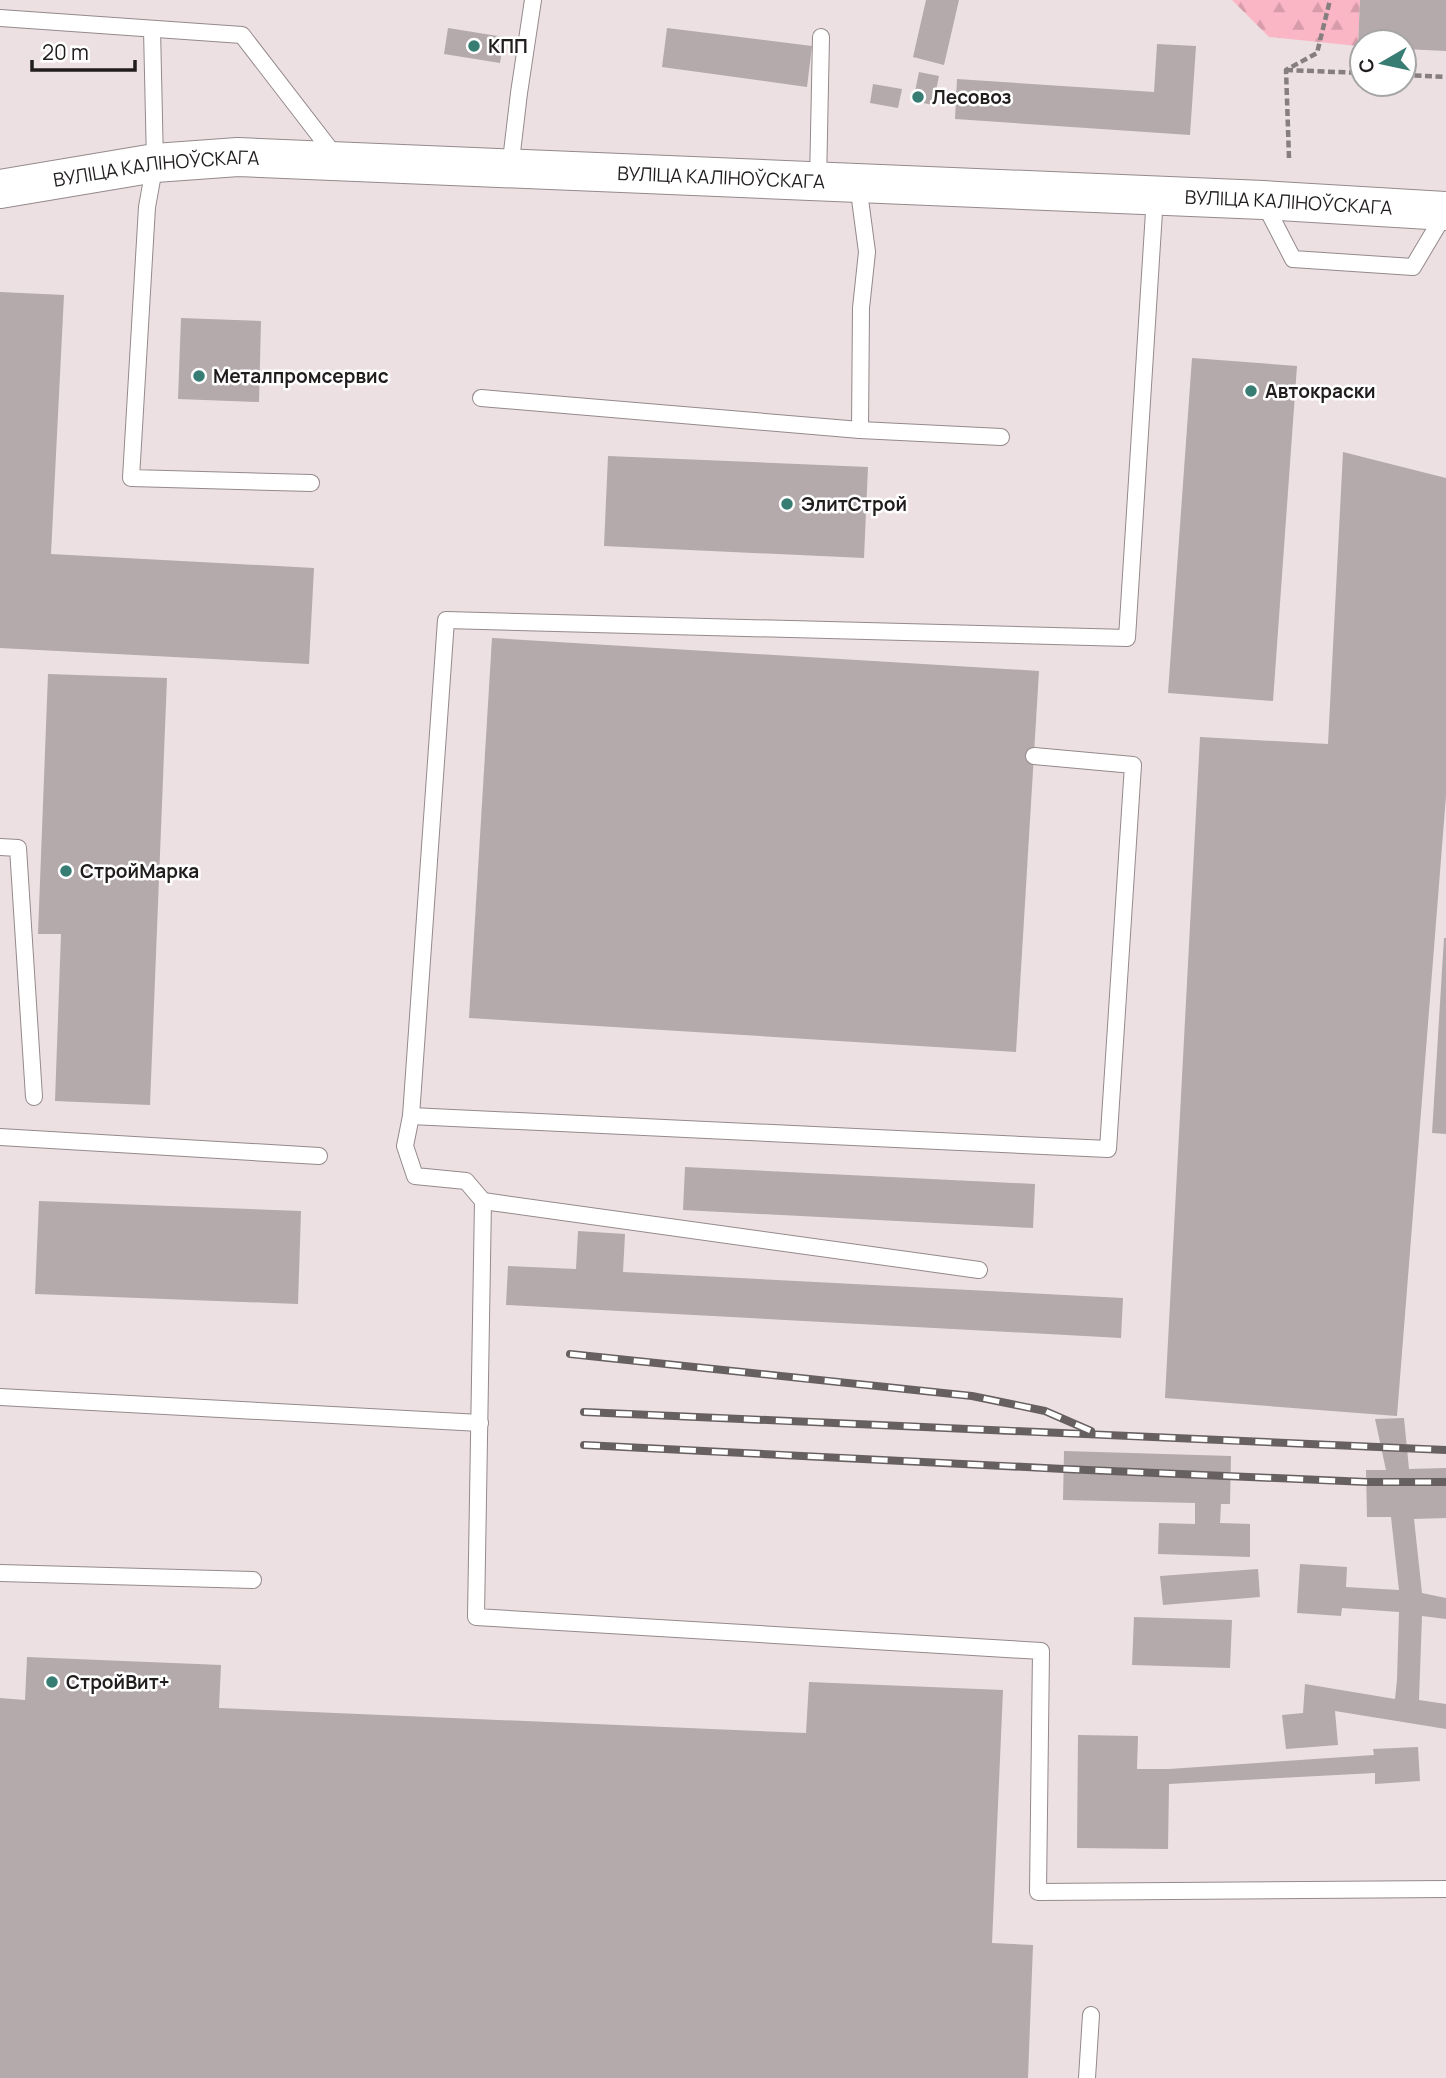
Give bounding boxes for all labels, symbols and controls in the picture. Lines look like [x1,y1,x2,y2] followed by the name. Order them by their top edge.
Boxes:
[32,28,135,72] scale bar
[1348,28,1418,98] north arrow
[488,33,528,59] place label: КПП
[42,38,89,66] text: 20 m
[466,38,482,54] marker: КПП
[1352,57,1380,75] text: С
[932,84,1012,110] place label: Лесовоз
[910,89,926,105] marker: Лесовоз
[51,144,260,193] street label: ВУЛІЦА КАЛІНОЎСКАГА
[617,160,826,195] street label: ВУЛІЦА КАЛІНОЎСКАГА
[1184,184,1393,221] street label: ВУЛІЦА КАЛІНОЎСКАГА
[213,363,389,389] place label: Металпромсервис
[191,368,207,384] marker: Металпромсервис
[1265,378,1376,404] place label: Автокраски
[1243,383,1259,399] marker: Автокраски
[801,491,907,517] place label: ЭлитСтрой
[779,496,795,512] marker: ЭлитСтрой
[80,858,199,884] place label: СтройМарка
[58,863,74,879] marker: СтройМарка
[66,1669,170,1695] place label: СтройВит+
[44,1674,60,1690] marker: СтройВит+

